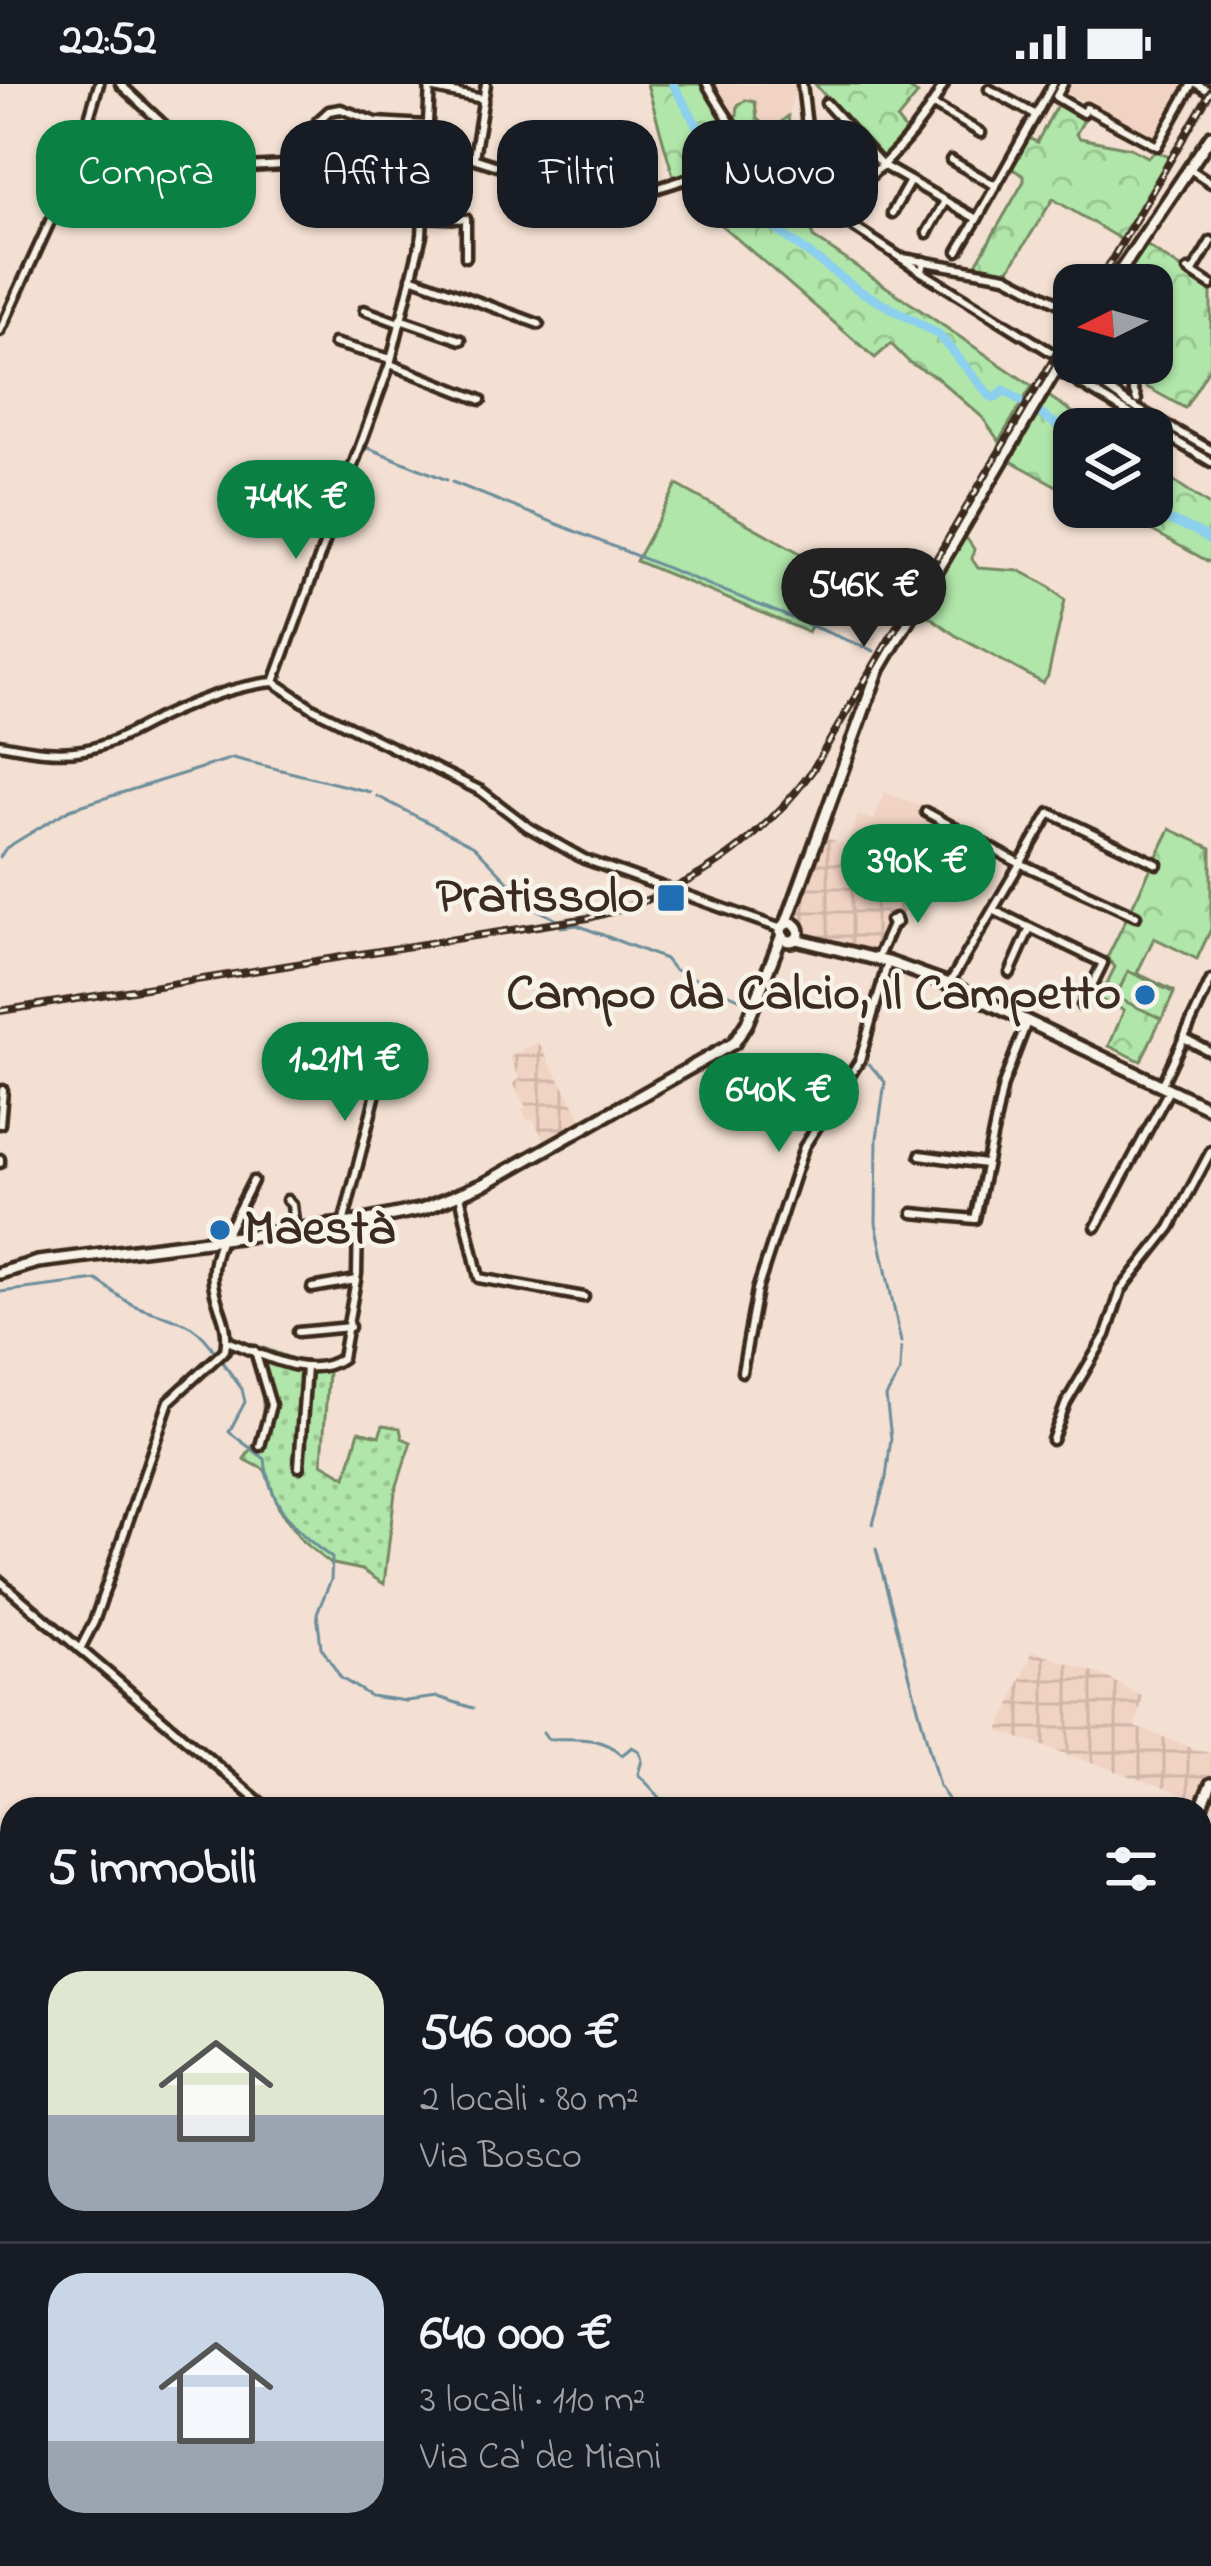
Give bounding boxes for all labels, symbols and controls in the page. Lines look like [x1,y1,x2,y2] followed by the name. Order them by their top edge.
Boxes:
[60,9,157,75] text: 22:52
[36,120,256,228] chip: Compra
[280,120,473,228] chip: Affitta
[497,120,658,228] chip: Filtri
[682,120,878,228] chip: Nuovo
[1053,264,1173,384] north arrow
[1053,264,1173,528] map controls
[1053,408,1173,528] button: layers
[198,460,394,562] pin: 744K €
[244,470,348,527] text: 744K €
[766,548,962,650] pin: 546K €
[808,558,920,615] text: 546K €
[820,824,1016,926] pin: 390K €
[868,834,968,891] text: 390K €
[436,861,644,936] place label: Pratissolo
[655,882,687,914] marker: Pratissolo
[506,958,1121,1033] place label: Campo da Calcio, Il Campetto
[1132,982,1158,1008] marker: Campo da Calcio, Il Campetto
[234,1022,456,1124] pin: 1.21M €
[289,1032,401,1089] text: 1.21M €
[681,1053,877,1155] pin: 640K €
[726,1063,832,1120] text: 640K €
[244,1193,395,1268] place label: Maestà
[207,1217,233,1243] marker: Maestà
[48,1832,257,1907] text: 5 immobili
[1098,1836,1164,1902] icon: filters
[420,1997,620,2072] text: 546 000 €
[144,2019,288,2163] icon: home
[420,2072,639,2129] text: 2 locali · 80 m²
[420,2129,582,2186] text: Via Bosco
[420,2298,613,2373] text: 640 000 €
[144,2321,288,2465] icon: home
[420,2373,646,2430] text: 3 locali · 110 m²
[420,2430,662,2487] text: Via Ca' de Miani

